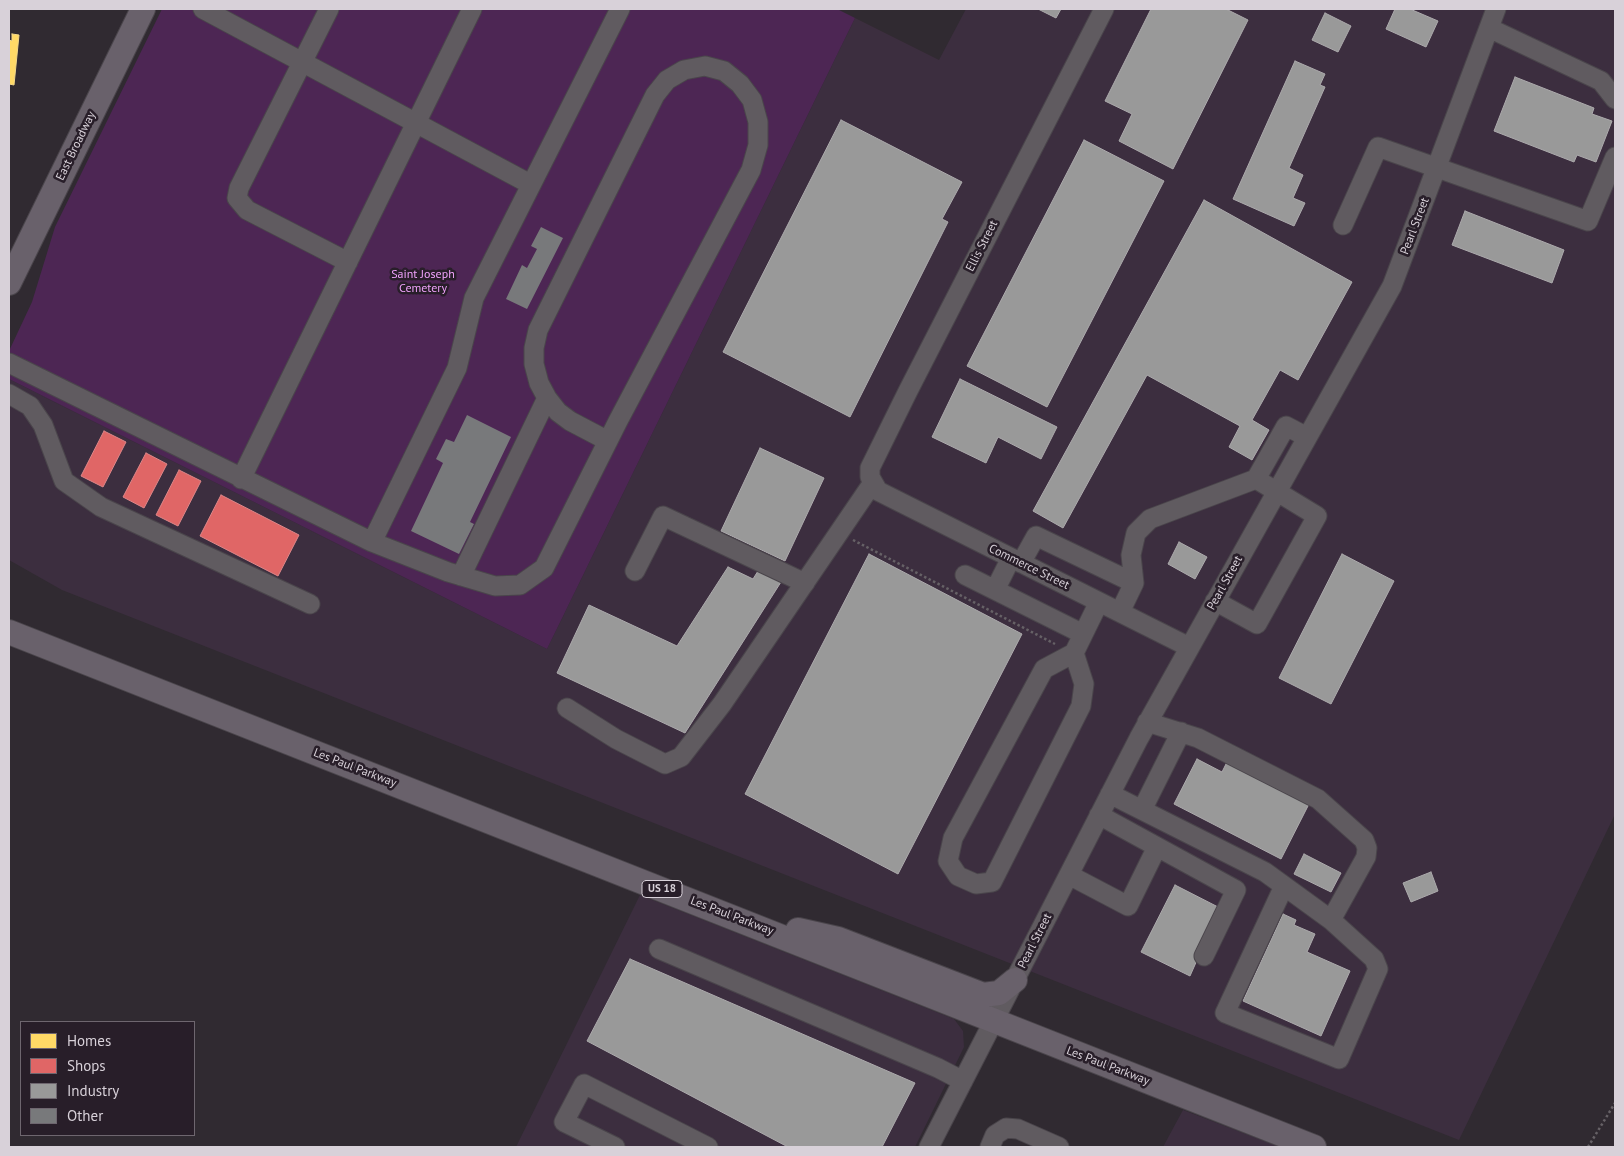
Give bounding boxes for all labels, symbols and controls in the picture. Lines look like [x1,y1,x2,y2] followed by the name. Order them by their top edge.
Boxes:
[53,109,99,183] street label: East Broadway
[1398,196,1432,256] street label: Pearl Street
[963,218,1001,274] street label: Ellis Street
[391,268,455,296] park label: Saint Joseph Cemetery
[986,541,1072,593] street label: Commerce Street
[1204,553,1246,613] street label: Pearl Street
[311,746,399,790] street label: Les Paul Parkway
[642,881,682,898] road number: US 18
[688,894,776,938] street label: Les Paul Parkway
[1015,911,1055,971] street label: Pearl Street
[20,1021,195,1136] legend
[67,1031,111,1050] text: Homes
[1064,1044,1152,1088] street label: Les Paul Parkway
[67,1056,106,1075] text: Shops
[67,1081,119,1100] text: Industry
[67,1106,103,1125] text: Other

